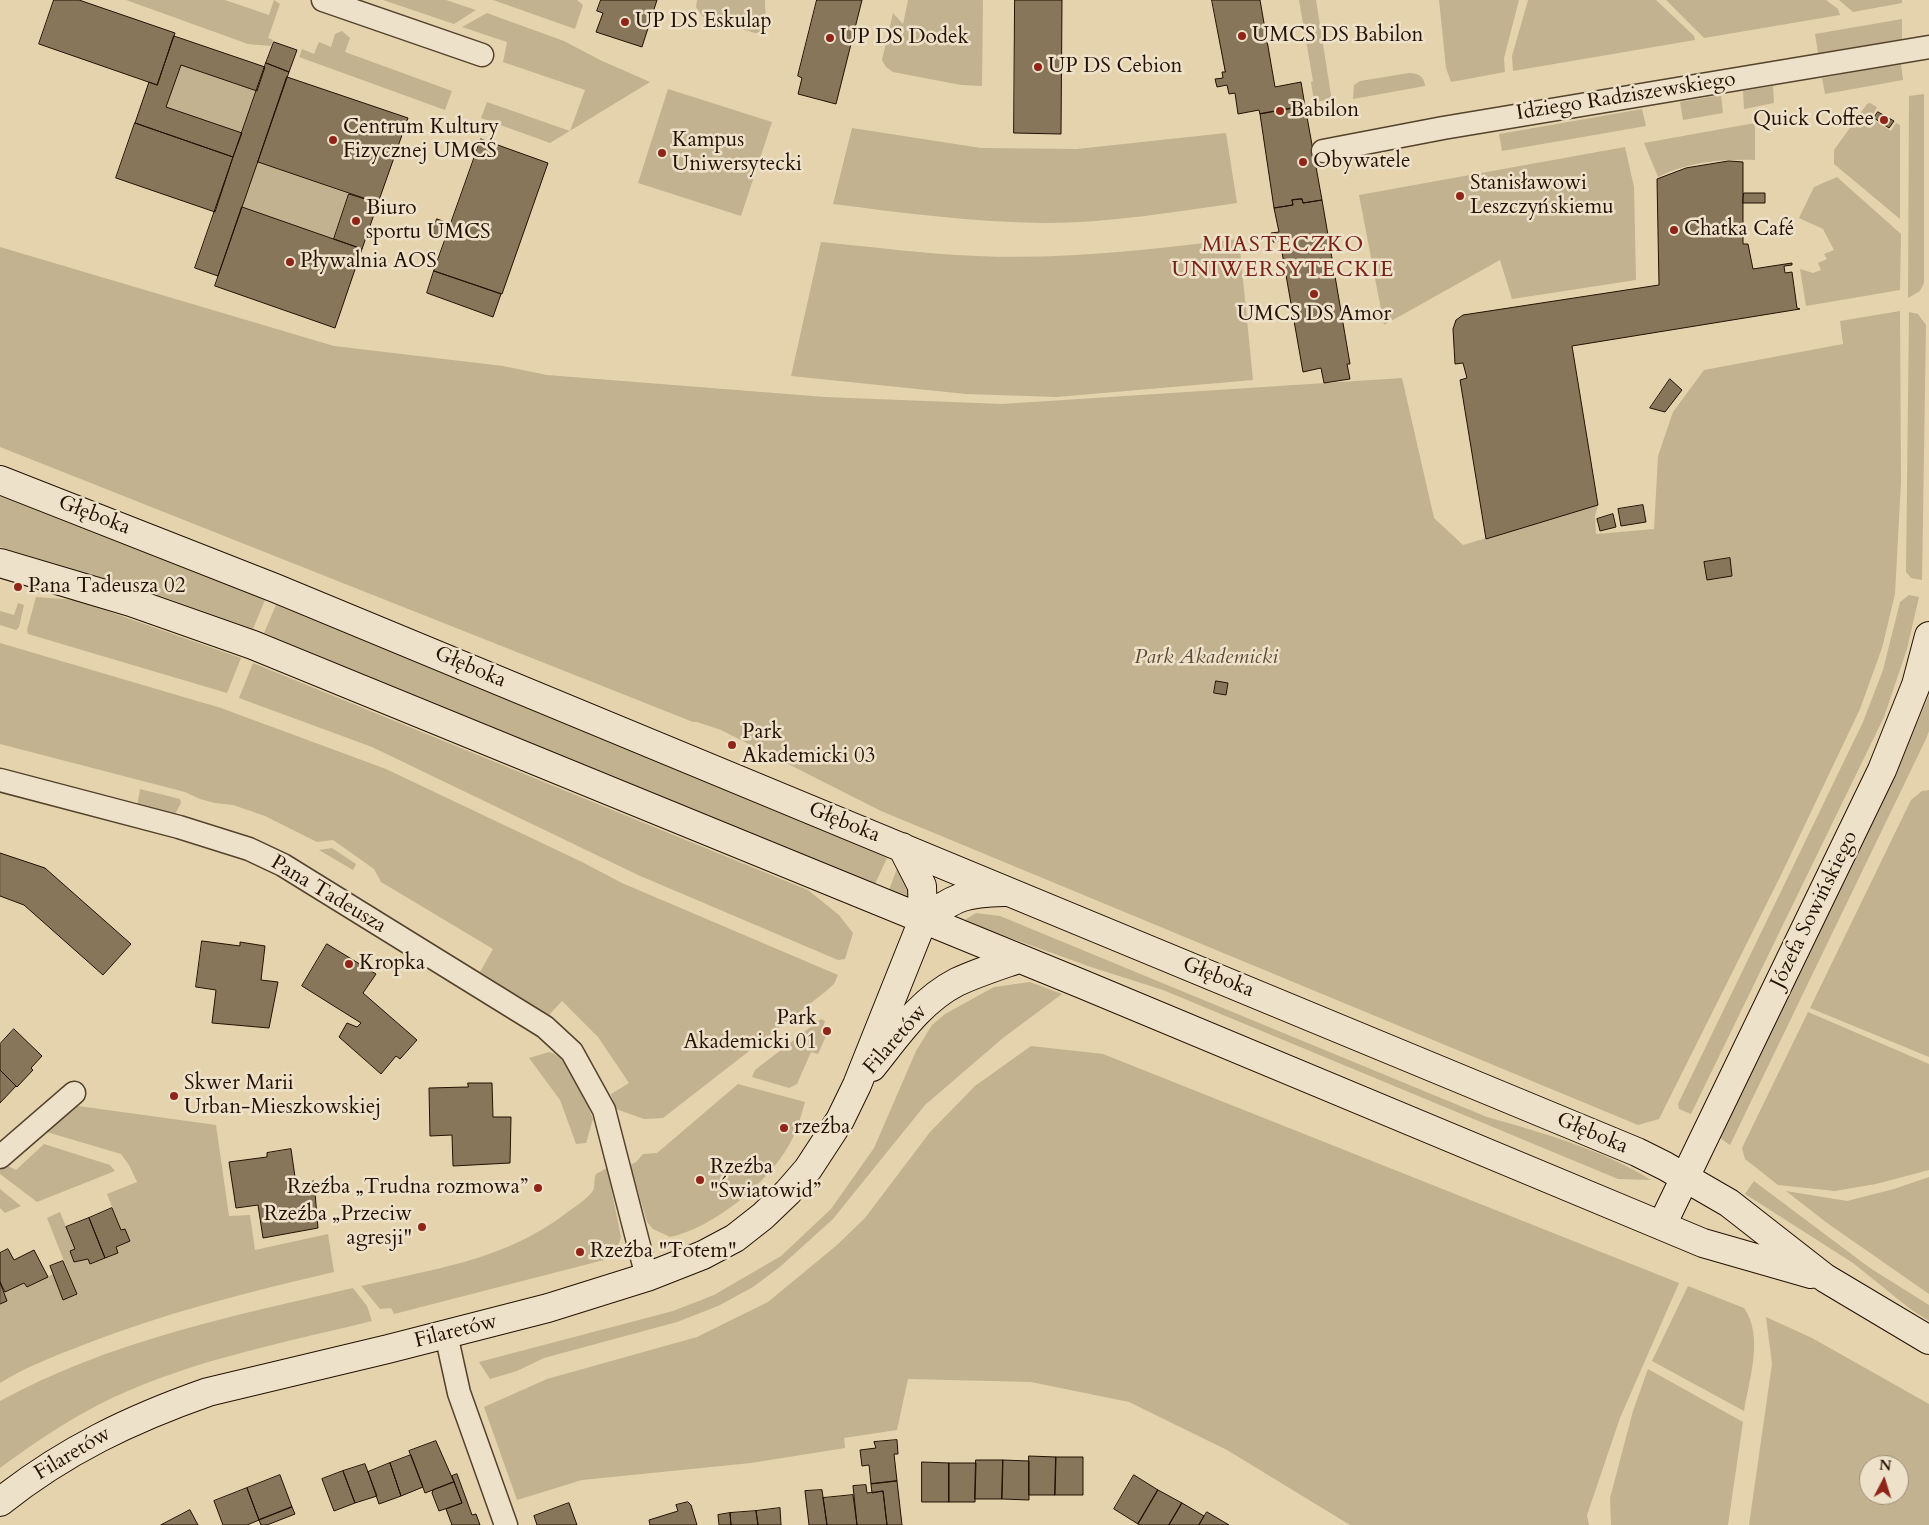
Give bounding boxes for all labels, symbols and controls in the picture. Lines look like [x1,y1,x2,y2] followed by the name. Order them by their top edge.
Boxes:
[635,9,772,35] place label: UP DS Eskulap
[619,16,631,28] marker: UP DS Eskulap
[1252,23,1424,49] place label: UMCS DS Babilon
[840,25,969,51] place label: UP DS Dodek
[1236,30,1248,42] marker: UMCS DS Babilon
[824,32,836,44] marker: UP DS Dodek
[1048,54,1182,80] place label: UP DS Cebion
[1032,61,1044,73] marker: UP DS Cebion
[1515,67,1737,127] street label: Idziego Radziszewskiego
[1290,98,1359,124] place label: Babilon
[1274,105,1286,117] marker: Babilon
[1753,107,1874,133] place label: Quick Coffee
[1878,114,1890,126] marker: Quick Coffee
[343,115,499,165] place label: Centrum Kultury Fizycznej UMCS
[672,128,802,178] place label: Kampus Uniwersytecki
[327,134,339,146] marker: Centrum Kultury Fizycznej UMCS
[656,147,668,159] marker: Kampus Uniwersytecki
[1313,149,1410,175] place label: Obywatele
[1297,156,1309,168] marker: Obywatele
[1470,171,1614,221] place label: Stanisławowi Leszczyńskiemu
[1454,190,1466,202] marker: Stanisławowi Leszczyńskiemu
[366,196,491,246] place label: Biuro sportu UMCS
[350,215,362,227] marker: Biuro sportu UMCS
[1684,217,1794,243] place label: Chatka Café
[1668,224,1680,236] marker: Chatka Café
[1170,233,1396,284] district label: MIASTECZKO UNIWERSYTECKIE
[300,249,437,275] place label: Pływalnia AOS
[284,256,296,268] marker: Pływalnia AOS
[1308,288,1320,300] marker: UMCS DS Amor
[1237,302,1391,328] place label: UMCS DS Amor
[55,491,133,541] street label: Głęboka
[28,574,185,600] place label: Pana Tadeusza 02
[12,581,24,593] marker: Pana Tadeusza 02
[431,642,509,694] street label: Głęboka
[1134,645,1278,671] park label: Park Akademicki
[742,720,876,770] place label: Park Akademicki 03
[726,739,738,751] marker: Park Akademicki 03
[805,797,883,849] street label: Głęboka
[1766,827,1864,993] street label: Józefa Sowińskiego
[266,851,390,939] street label: Pana Tadeusza
[359,951,425,977] place label: Kropka
[1179,952,1257,1004] street label: Głęboka
[343,958,355,970] marker: Kropka
[859,1000,933,1080] street label: Filaretów
[683,1006,817,1056] place label: Park Akademicki 01
[821,1025,833,1037] marker: Park Akademicki 01
[184,1071,381,1121] place label: Skwer Marii Urban-Mieszkowskiej
[168,1090,180,1102] marker: Skwer Marii Urban-Mieszkowskiej
[1553,1108,1631,1160] street label: Głęboka
[794,1115,850,1141] place label: rzeźba
[778,1122,790,1134] marker: rzeźba
[710,1155,821,1205] place label: Rzeźba "Światowid”
[694,1174,706,1186] marker: Rzeźba "Światowid”
[287,1175,528,1201] place label: Rzeźba „Trudna rozmowa”
[532,1182,544,1194] marker: Rzeźba „Trudna rozmowa”
[264,1202,412,1252] place label: Rzeźba „Przeciw agresji"
[416,1221,428,1233] marker: Rzeźba „Przeciw agresji"
[590,1239,737,1265] place label: Rzeźba "Totem"
[574,1246,586,1258] marker: Rzeźba "Totem"
[412,1310,500,1354] street label: Filaretów
[30,1421,116,1487] street label: Filaretów
[1859,1455,1909,1505] north arrow
[1878,1456,1892,1476] text: N

